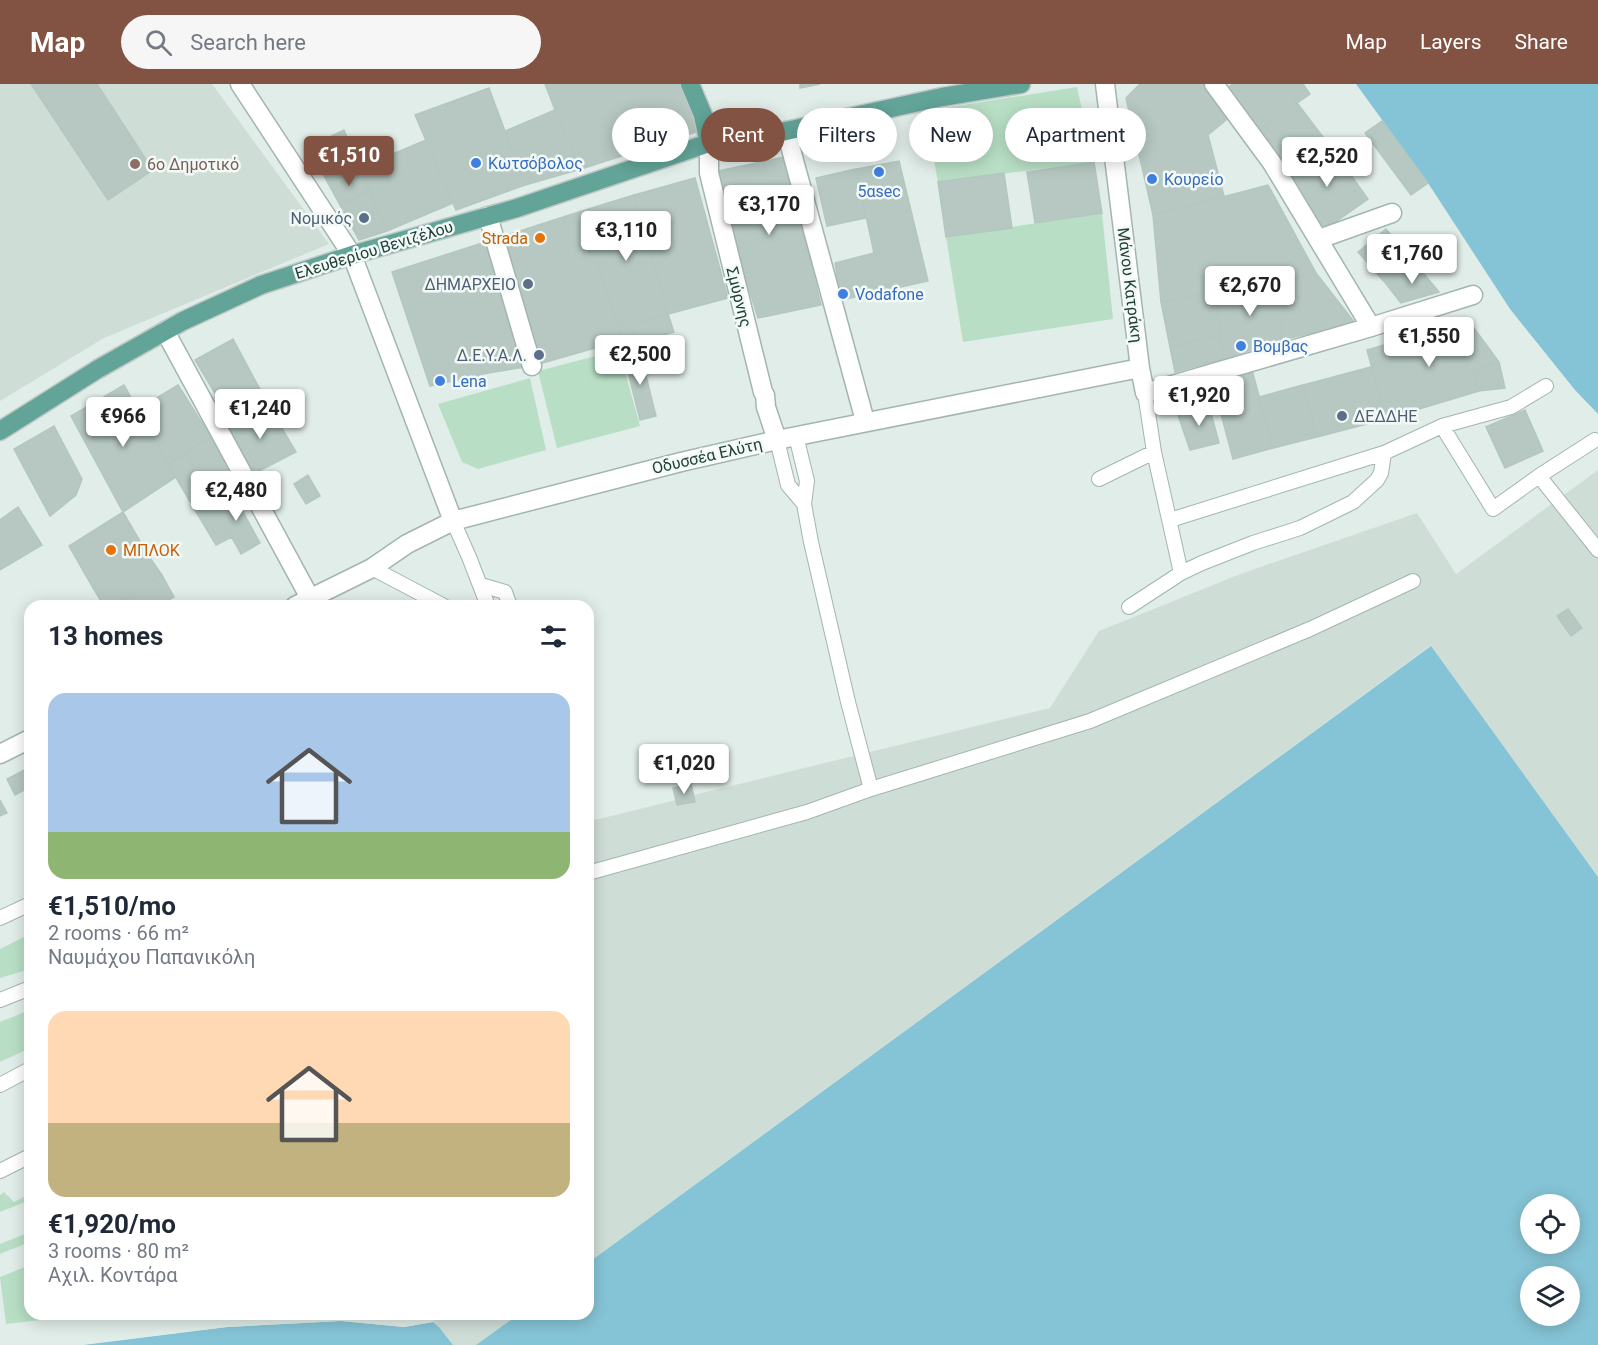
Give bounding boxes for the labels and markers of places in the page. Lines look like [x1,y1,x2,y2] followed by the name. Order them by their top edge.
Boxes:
[300,136,398,187] pin: €1,510
[1278,137,1376,188] pin: €2,520
[488,154,583,173] place label: Κωτσόβολος
[147,155,239,174] place label: 6ο Δημοτικό
[469,156,483,170] marker: Κωτσόβολος
[128,157,142,171] marker: 6ο Δημοτικό
[872,165,886,179] marker: 5αsec
[1164,170,1224,189] place label: Κουρείο
[1145,172,1159,186] marker: Κουρείο
[857,182,901,201] place label: 5αsec
[720,185,818,236] pin: €3,170
[291,209,352,228] place label: Νομικός
[357,211,371,225] marker: Νομικός
[577,211,675,262] pin: €3,110
[482,229,528,248] place label: Strada
[533,231,547,245] marker: Strada
[1363,234,1461,285] pin: €1,760
[1201,266,1299,317] pin: €2,670
[424,275,516,294] place label: ΔΗΜΑΡΧΕΙΟ
[521,277,535,291] marker: ΔΗΜΑΡΧΕΙΟ
[855,285,924,304] place label: Vodafone
[836,287,850,301] marker: Vodafone
[1380,317,1478,368] pin: €1,550
[591,335,689,386] pin: €2,500
[1253,337,1308,356] place label: Βομβας
[1234,339,1248,353] marker: Βομβας
[457,346,527,365] place label: Δ.Ε.Υ.Α.Λ.
[532,348,546,362] marker: Δ.Ε.Υ.Α.Λ.
[452,372,487,391] place label: Lena
[433,374,447,388] marker: Lena
[1150,376,1248,427] pin: €1,920
[211,389,309,440] pin: €1,240
[87,397,159,448] pin: €966
[1354,407,1417,426] place label: ΔΕΔΔΗΕ
[1335,409,1349,423] marker: ΔΕΔΔΗΕ
[187,471,285,522] pin: €2,480
[123,541,181,560] place label: ΜΠΛΟΚ
[104,543,118,557] marker: ΜΠΛΟΚ
[635,744,733,795] pin: €1,020

